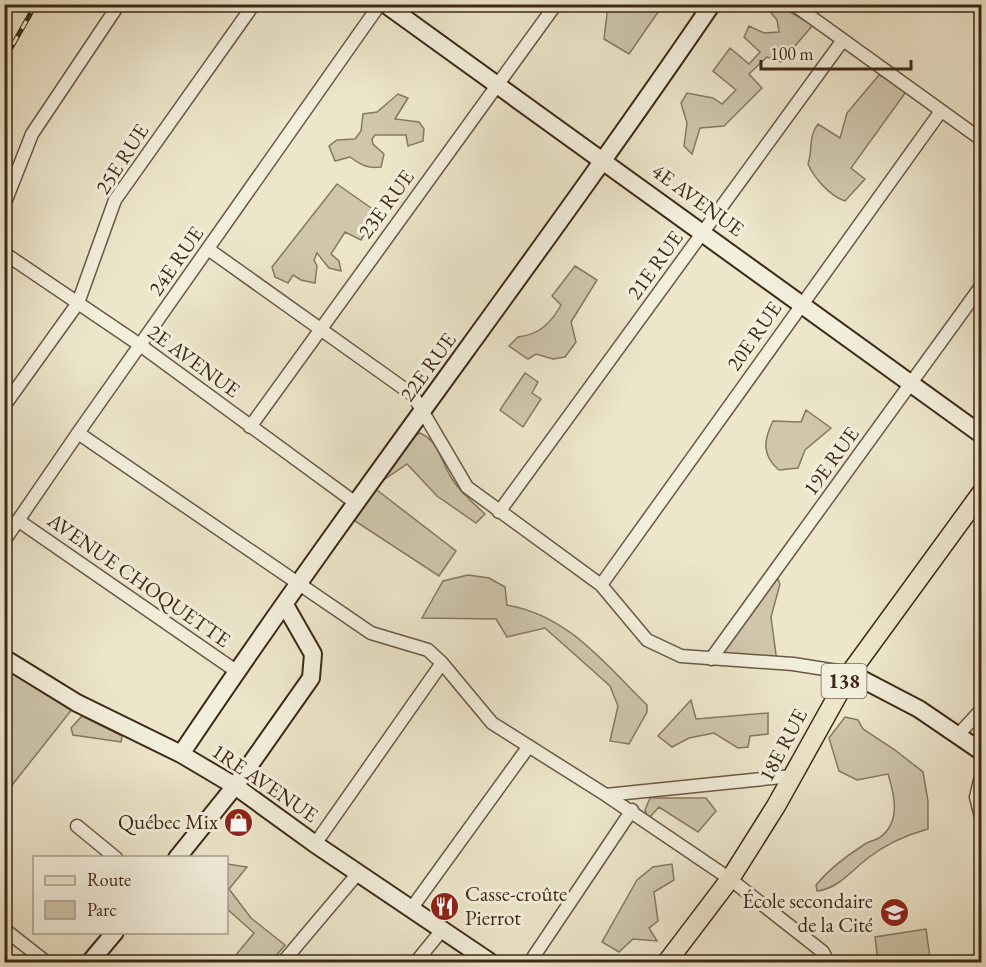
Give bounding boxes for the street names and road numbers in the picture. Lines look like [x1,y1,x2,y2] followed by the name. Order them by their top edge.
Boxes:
[89,118,154,199] street label: 25E RUE
[647,157,750,242] street label: 4E AVENUE
[352,164,420,243] street label: 23E RUE
[142,221,209,301] street label: 24E RUE
[621,225,689,304] street label: 21E RUE
[720,296,787,376] street label: 20E RUE
[143,318,246,403] street label: 2E AVENUE
[394,327,462,406] street label: 22E RUE
[797,421,865,500] street label: 19E RUE
[41,506,236,654] street label: AVENUE CHOQUETTE
[822,664,866,698] road number: 138
[752,704,813,786] street label: 18E RUE
[207,737,324,828] street label: 1RE AVENUE

